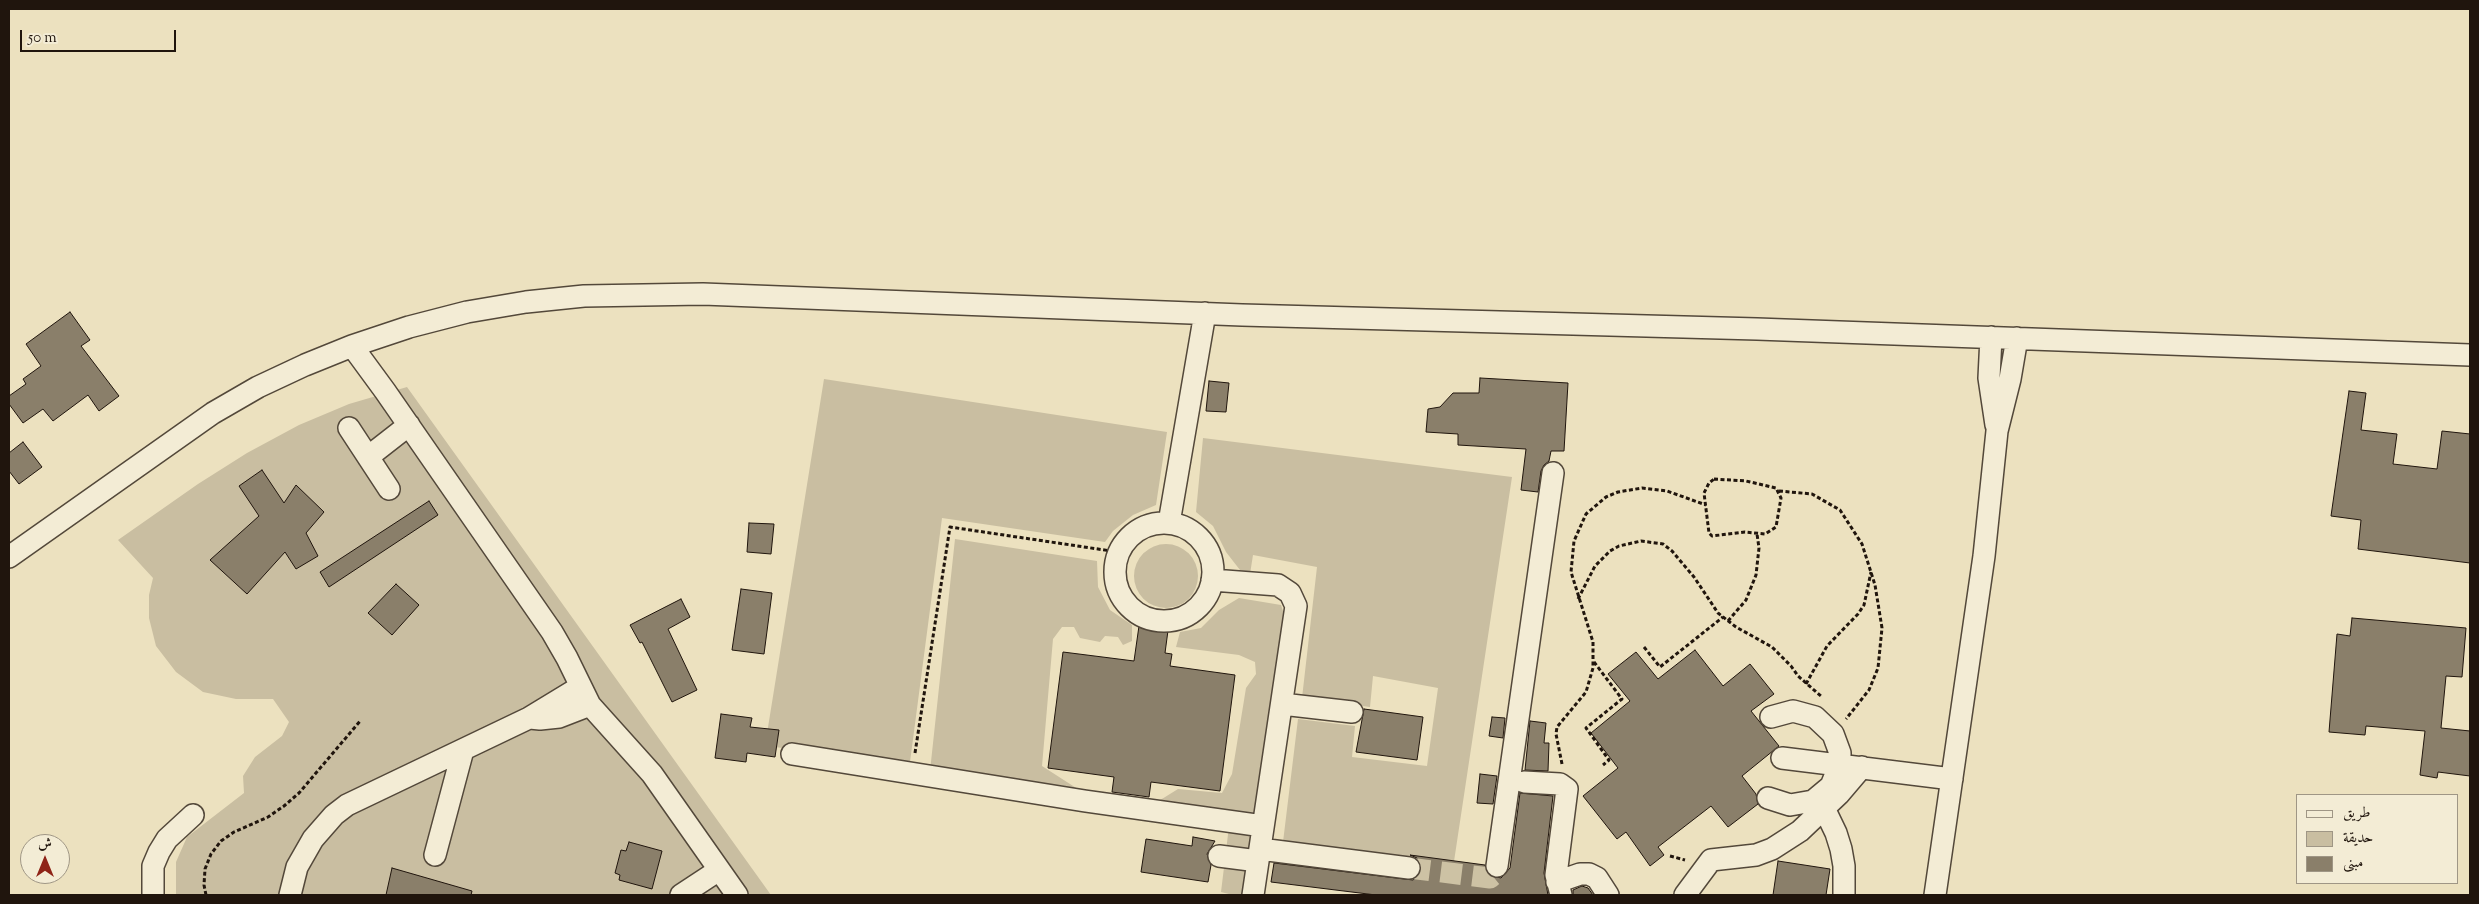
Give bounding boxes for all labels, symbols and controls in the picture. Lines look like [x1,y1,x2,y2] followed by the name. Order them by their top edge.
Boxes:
[22,20,179,52] scale bar
[28,28,57,49] text: 50 m
[2296,794,2459,884] legend
[2343,803,2370,824] text: طريق
[2343,828,2373,849] text: حديقة
[20,834,70,884] north arrow
[38,835,52,855] text: ش
[2343,853,2363,874] text: مبنى

